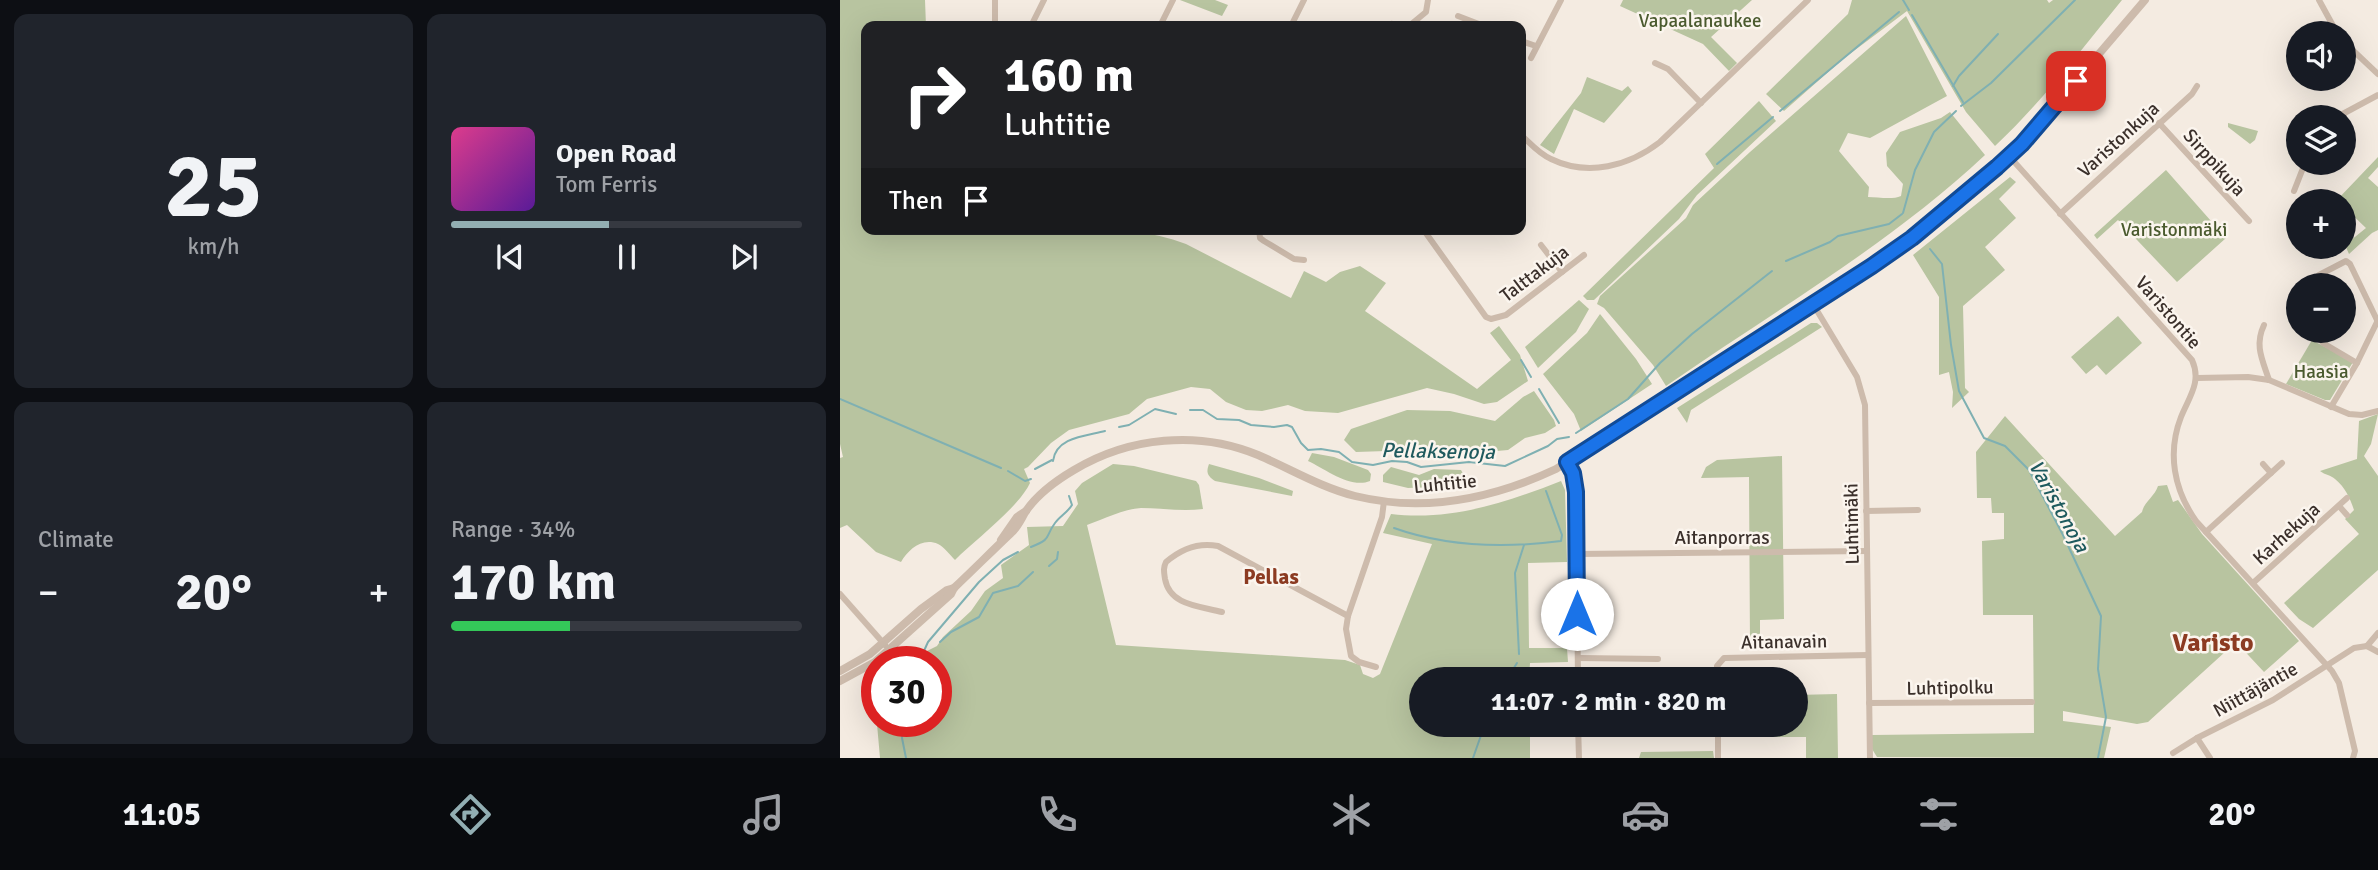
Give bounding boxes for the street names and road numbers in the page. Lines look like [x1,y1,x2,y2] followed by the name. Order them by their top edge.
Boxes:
[2073,97,2165,183] street label: Varistonkuja
[2178,124,2251,201] street label: Sirppikuja
[1495,240,1574,308] street label: Talttakuja
[2130,271,2206,354] street label: Varistontie
[1412,469,1478,499] street label: Luhtitie
[1839,483,1865,565] street label: Luhtimäki
[2248,497,2325,570] street label: Karhekuja
[1674,526,1770,550] street label: Aitanporras
[1741,629,1827,655] street label: Aitanavain
[2209,657,2302,723] street label: Niittäjäntie
[1906,675,1994,701] street label: Luhtipolku

